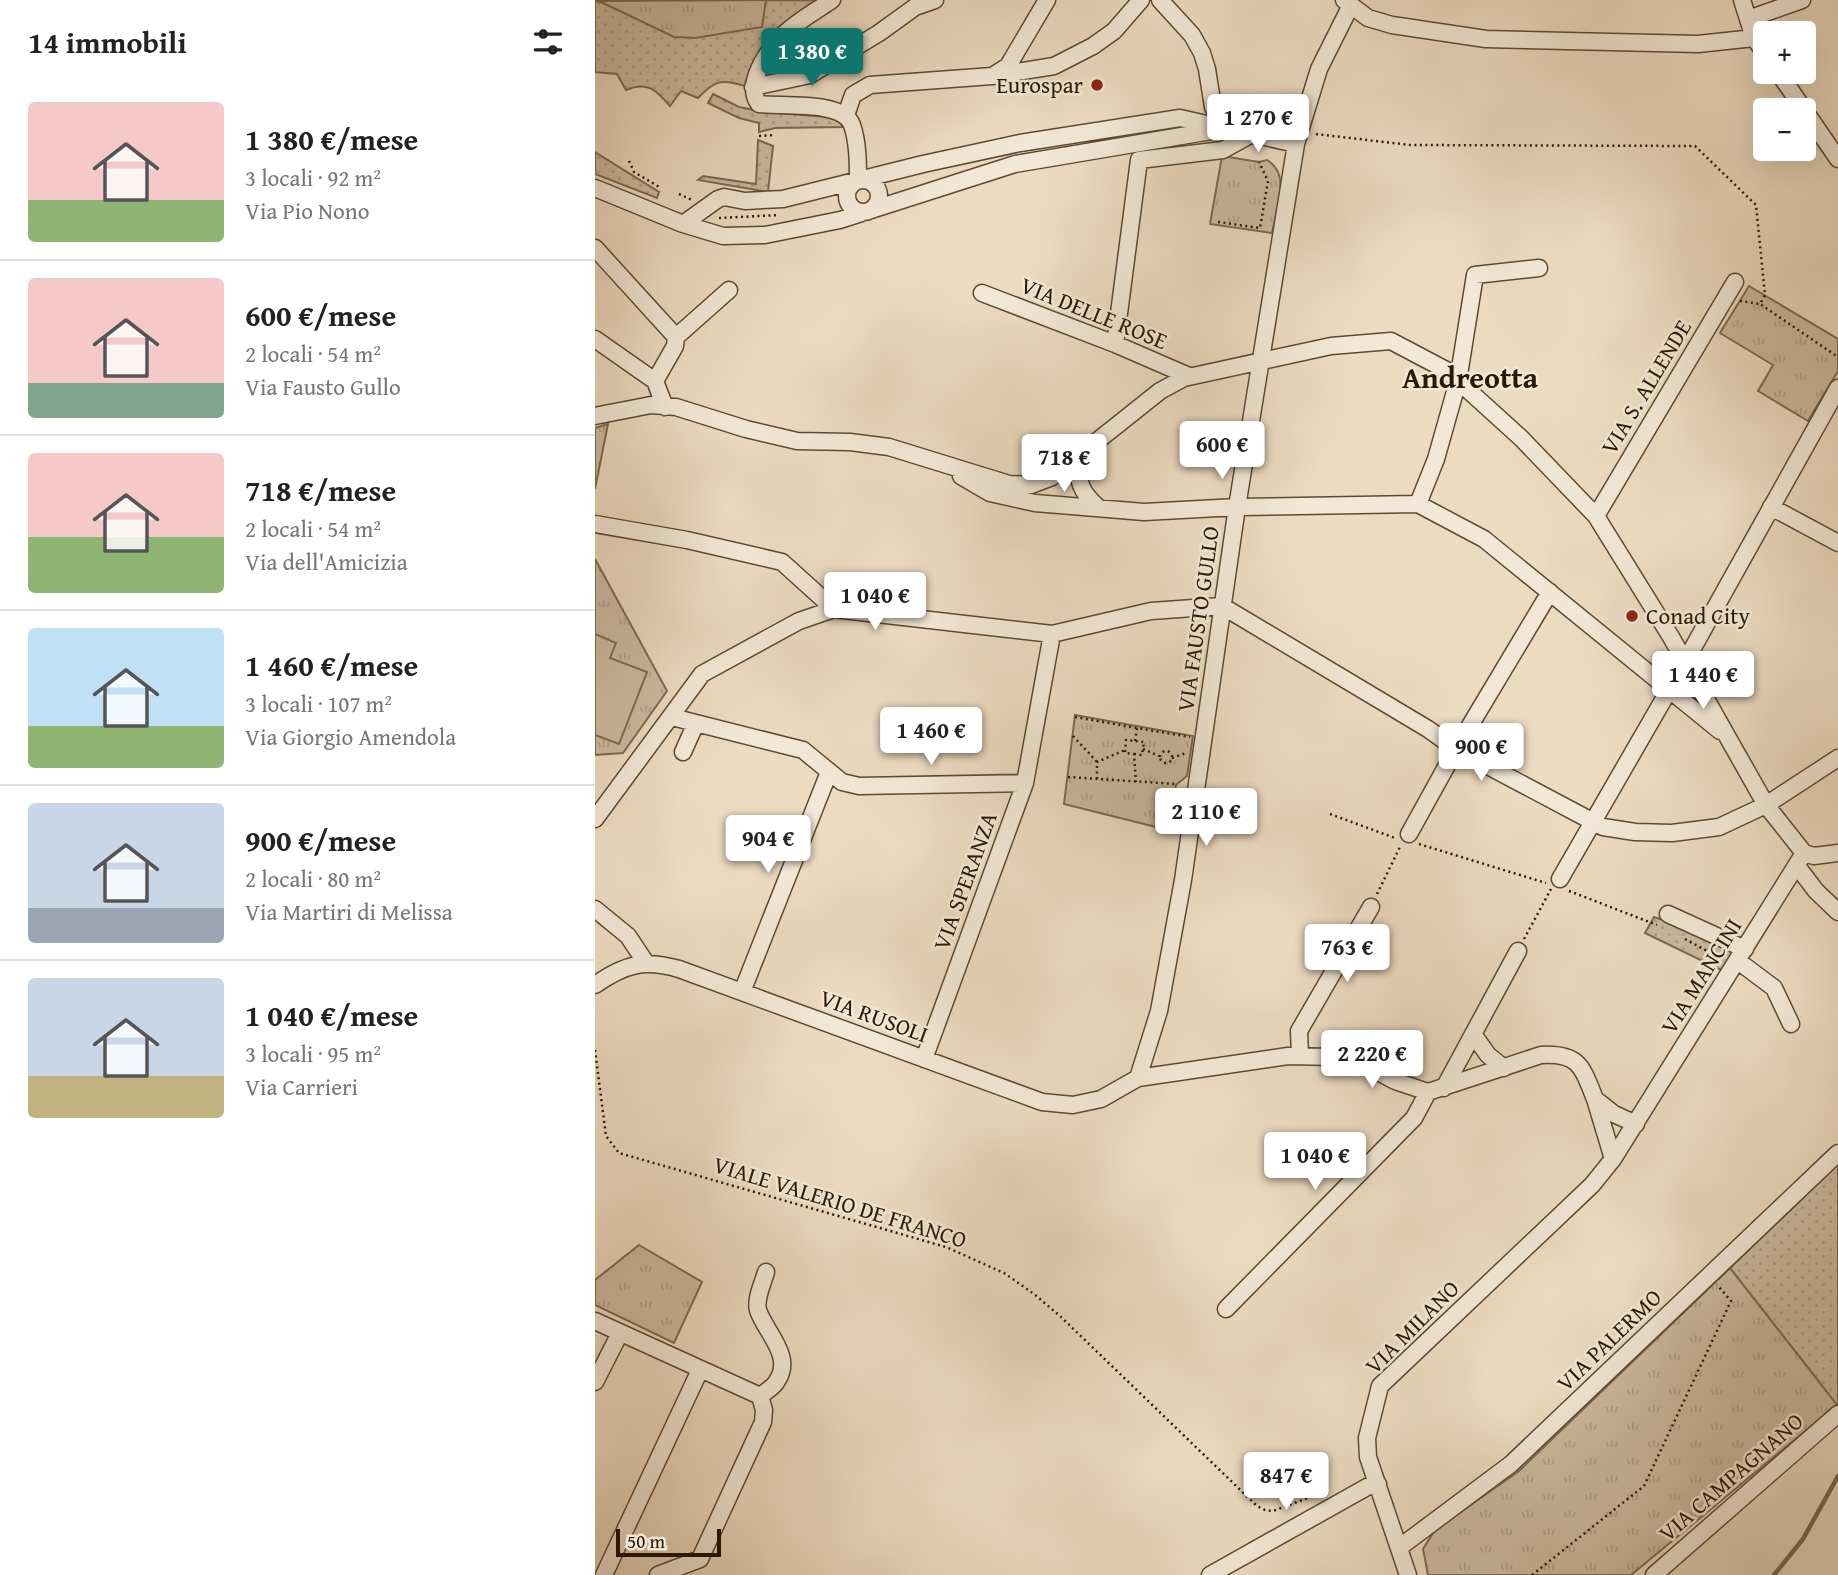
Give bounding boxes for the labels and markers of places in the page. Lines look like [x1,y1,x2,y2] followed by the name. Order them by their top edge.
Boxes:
[747,28,877,88] pin: 1 380 €
[996,68,1084,101] place label: Eurospar
[1089,77,1105,93] marker: Eurospar
[1193,94,1323,154] pin: 1 270 €
[1173,421,1271,481] pin: 600 €
[1015,434,1113,494] pin: 718 €
[810,572,940,632] pin: 1 040 €
[1646,599,1750,632] place label: Conad City
[1624,608,1640,624] marker: Conad City
[1638,652,1768,711] pin: 1 440 €
[866,708,996,767] pin: 1 460 €
[1432,724,1530,783] pin: 900 €
[1141,788,1271,848] pin: 2 110 €
[719,816,817,875] pin: 904 €
[1298,925,1396,984] pin: 763 €
[1307,1030,1437,1090] pin: 2 220 €
[1250,1132,1380,1192] pin: 1 040 €
[1237,1452,1335,1512] pin: 847 €

